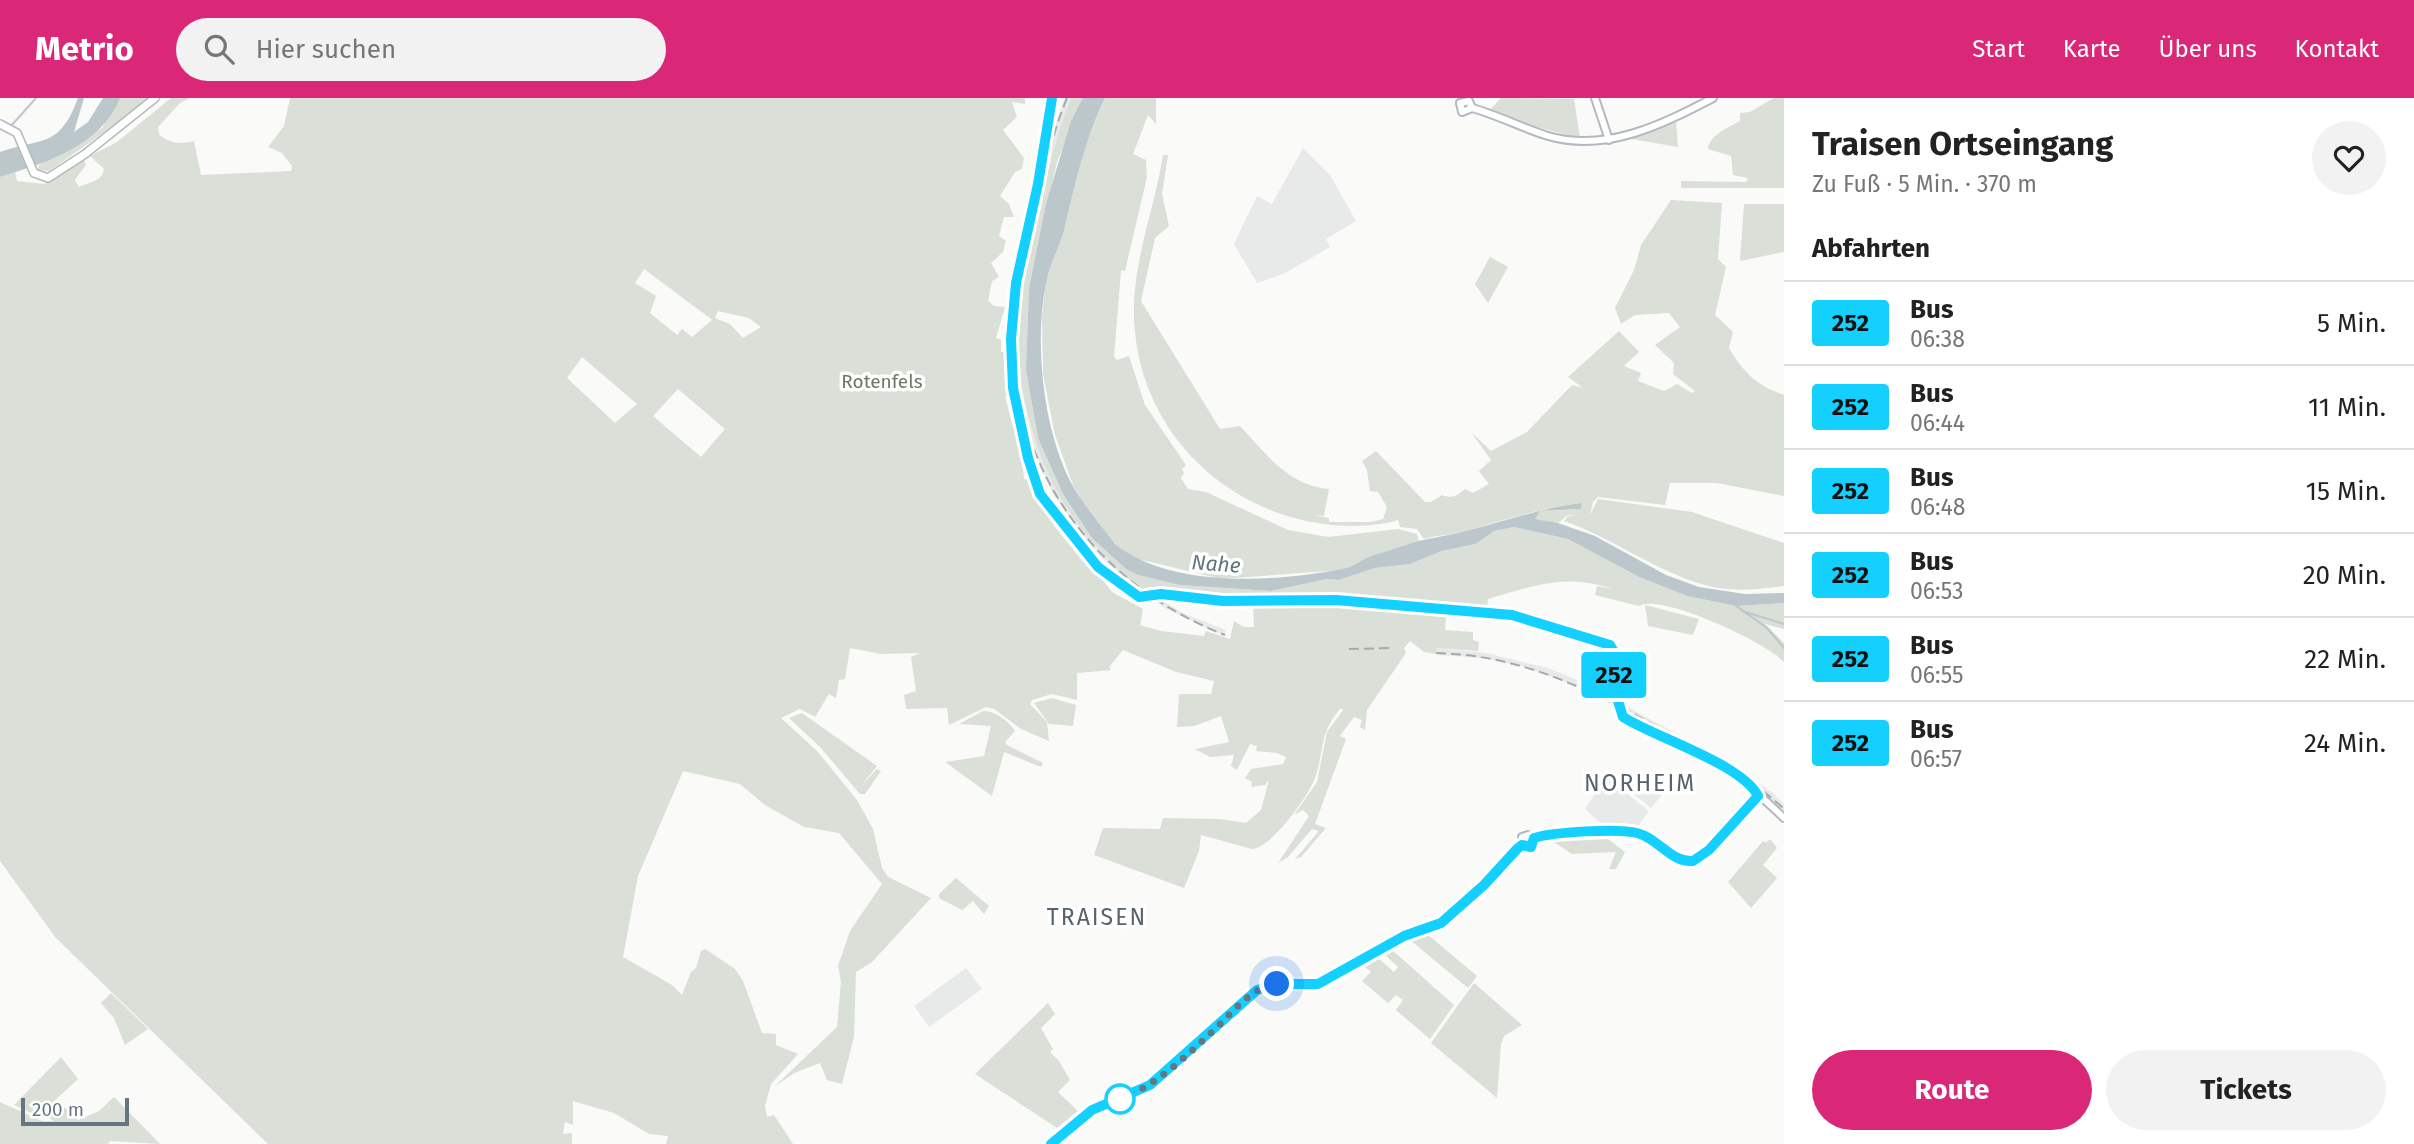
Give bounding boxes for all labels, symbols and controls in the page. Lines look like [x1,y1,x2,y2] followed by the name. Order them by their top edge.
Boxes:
[176,18,666,81] search box
[35,29,134,69] text: Metrio
[200,30,238,68] icon: search
[256,34,396,65] text: Hier suchen
[1972,35,2025,63] text: Start
[2063,35,2121,63] text: Karte
[2159,35,2257,63] text: Über uns
[2295,35,2379,63] text: Kontakt
[2312,121,2386,195] button: heart
[1812,124,2113,164] text: Traisen Ortseingang
[1812,170,2037,198] text: Zu Fuß · 5 Min. · 370 m
[1812,233,1930,264] text: Abfahrten
[1910,294,1953,325] text: Bus
[2317,308,2386,339] text: 5 Min.
[1832,309,1869,337] text: 252
[1910,325,1965,353] text: 06:38
[841,370,923,393] park label: Rotenfels
[1910,378,1953,409] text: Bus
[2308,392,2386,423] text: 11 Min.
[1832,393,1869,421] text: 252
[1910,409,1965,437] text: 06:44
[1910,462,1953,493] text: Bus
[2306,476,2386,507] text: 15 Min.
[1832,477,1869,505] text: 252
[1910,493,1965,521] text: 06:48
[1910,546,1953,577] text: Bus
[1191,549,1242,579] water label: Nahe
[2303,560,2386,591] text: 20 Min.
[1832,561,1869,589] text: 252
[1910,577,1964,605] text: 06:53
[1910,630,1953,661] text: Bus
[2304,644,2386,675] text: 22 Min.
[1832,645,1869,673] text: 252
[1574,652,1654,698] line badge: 252
[1595,661,1633,689] text: 252
[1910,661,1964,689] text: 06:55
[1910,714,1953,745] text: Bus
[2304,728,2386,759] text: 24 Min.
[1832,729,1869,757] text: 252
[1910,745,1962,773] text: 06:57
[1584,769,1696,797] district label: NORHEIM
[1047,903,1147,931] district label: TRAISEN
[1259,966,1294,1001] your location
[1812,1050,2092,1130] button: Route
[2106,1050,2386,1130] button: Tickets
[1105,1084,1135,1114] unlabelled marker
[21,1095,130,1127] scale bar
[32,1098,84,1121] text: 200 m

